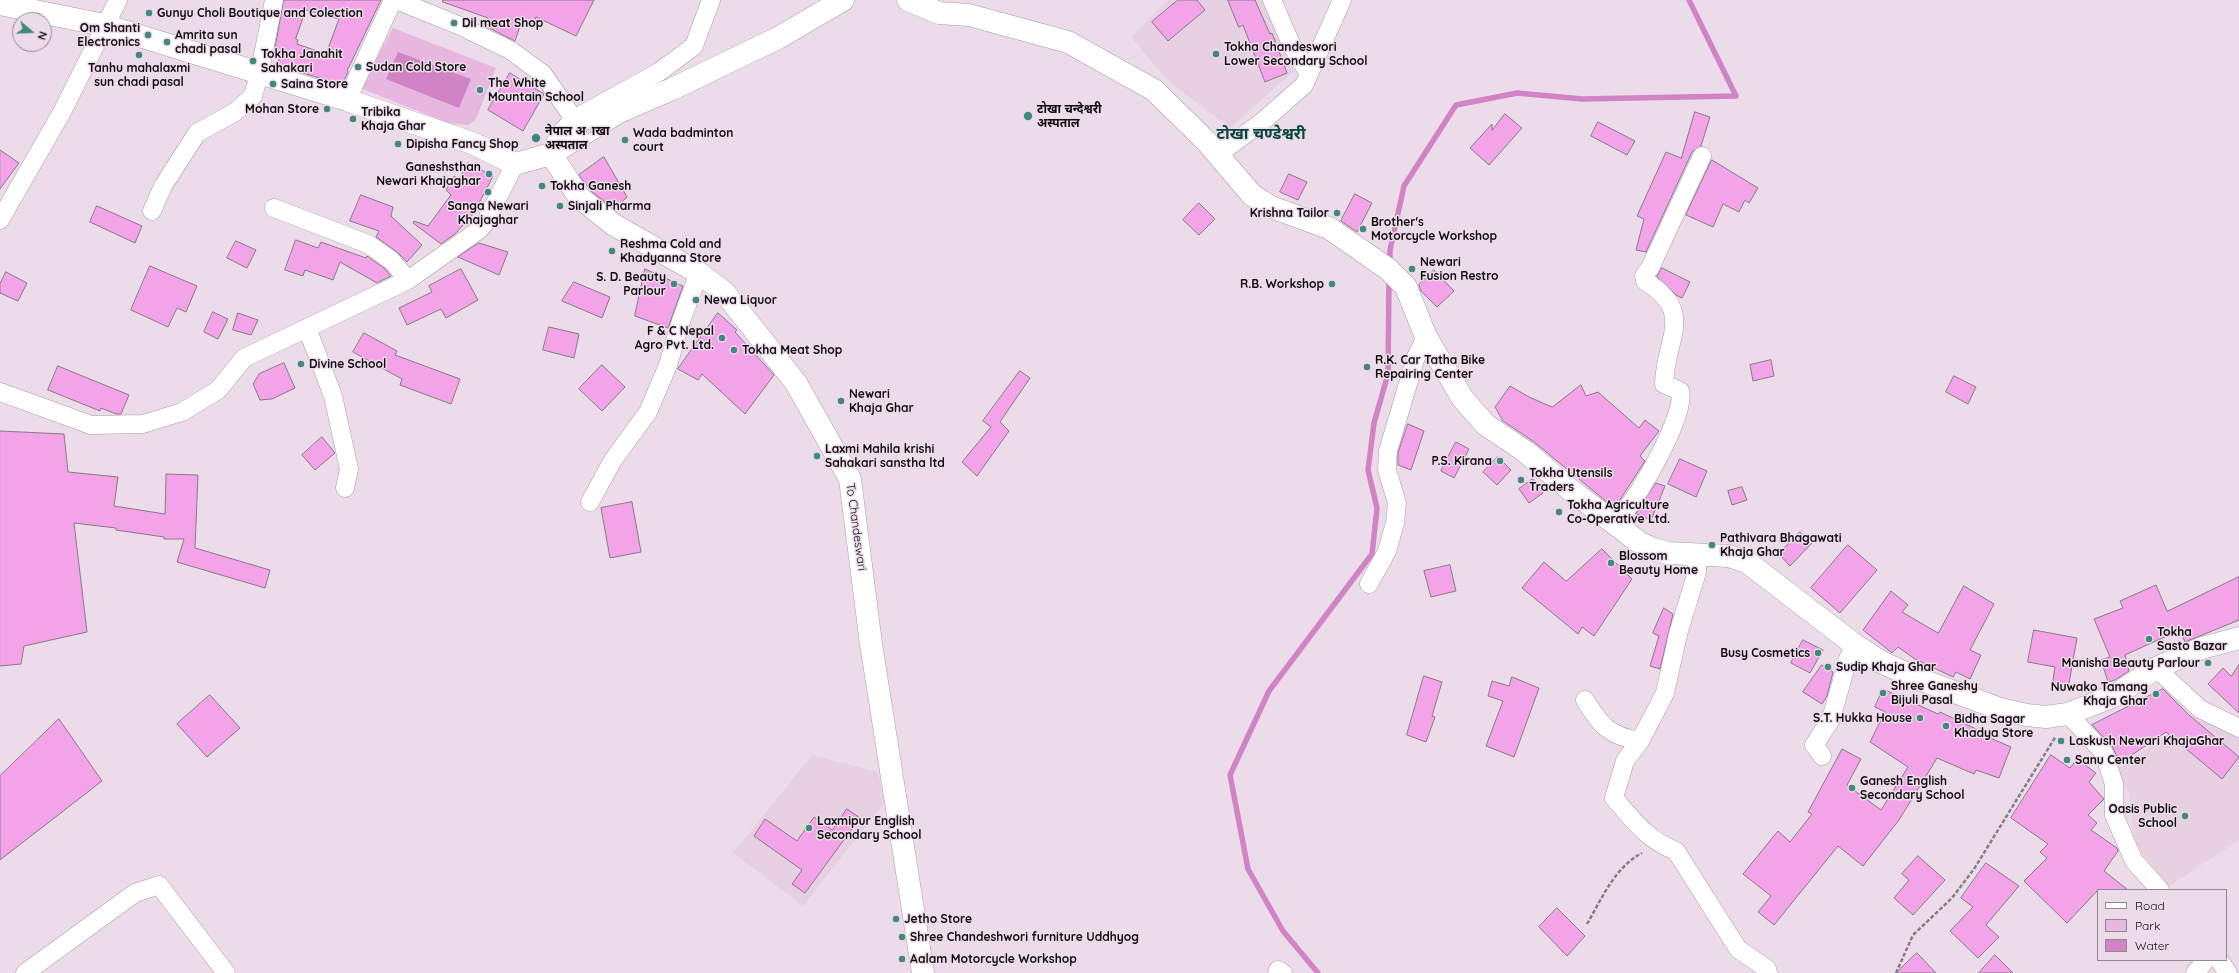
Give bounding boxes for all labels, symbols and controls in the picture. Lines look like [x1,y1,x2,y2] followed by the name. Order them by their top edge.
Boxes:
[157,6,363,20] place label: Gunyu Choli Boutique and Colection
[144,8,154,18] marker: Gunyu Choli Boutique and Colection
[12,12,52,52] north arrow
[462,16,543,30] place label: Dil meat Shop
[449,18,459,28] marker: Dil meat Shop
[77,21,140,49] place label: Om Shanti Electronics
[175,28,241,56] place label: Amrita sun chadi pasal
[34,29,50,42] text: N
[143,30,153,40] marker: Om Shanti Electronics
[162,37,172,47] marker: Amrita sun chadi pasal
[1224,40,1368,68] place label: Tokha Chandeswori Lower Secondary School
[261,47,343,75] place label: Tokha Janahit Sahakari
[1211,49,1221,59] marker: Tokha Chandeswori Lower Secondary School
[134,50,144,60] marker: Tanhu mahalaxmi sun chadi pasal
[248,56,258,66] marker: Tokha Janahit Sahakari
[366,60,466,74] place label: Sudan Cold Store
[88,61,190,89] place label: Tanhu mahalaxmi sun chadi pasal
[353,62,363,72] marker: Sudan Cold Store
[488,76,584,104] place label: The White Mountain School
[281,77,348,91] place label: Saina Store
[268,79,278,89] marker: Saina Store
[475,85,485,95] marker: The White Mountain School
[245,102,319,116] place label: Mohan Store
[1037,102,1102,130] place label: टोखा चन्देश्वरी अस्पताल
[322,104,332,114] marker: Mohan Store
[361,105,426,133] place label: Tribika Khaja Ghar
[1022,110,1034,122] marker: टोखा चन्देश्वरी अस्पताल
[348,114,358,124] marker: Tribika Khaja Ghar
[545,124,609,152] place label: नेपाल अाखा अस्पताल
[1216,124,1306,144] district label: टोखा चण्डेश्वरी
[633,126,733,154] place label: Wada badminton court
[530,132,542,144] marker: नेपाल अाखा अस्पताल
[620,135,630,145] marker: Wada badminton court
[406,137,519,151] place label: Dipisha Fancy Shop
[393,139,403,149] marker: Dipisha Fancy Shop
[376,160,481,188] place label: Ganeshsthan Newari Khajaghar
[484,169,494,179] marker: Ganeshsthan Newari Khajaghar
[550,179,631,193] place label: Tokha Ganesh
[537,181,547,191] marker: Tokha Ganesh
[483,187,493,197] marker: Sanga Newari Khajaghar
[447,199,529,227] place label: Sanga Newari Khajaghar
[568,199,651,213] place label: Sinjali Pharma
[555,201,565,211] marker: Sinjali Pharma
[1250,206,1329,220] place label: Krishna Tailor
[1332,208,1342,218] marker: Krishna Tailor
[1371,215,1497,243] place label: Brother's Motorcycle Workshop
[1358,224,1368,234] marker: Brother's Motorcycle Workshop
[620,237,721,265] place label: Reshma Cold and Khadyanna Store
[607,246,617,256] marker: Reshma Cold and Khadyanna Store
[1420,255,1499,283] place label: Newari Fusion Restro
[1407,264,1417,274] marker: Newari Fusion Restro
[596,270,666,298] place label: S. D. Beauty Parlour
[1240,277,1324,291] place label: R.B. Workshop
[669,279,679,289] marker: S. D. Beauty Parlour
[1327,279,1337,289] marker: R.B. Workshop
[704,293,777,307] place label: Newa Liquor
[691,295,701,305] marker: Newa Liquor
[635,324,714,352] place label: F & C Nepal Agro Pvt. Ltd.
[717,333,727,343] marker: F & C Nepal Agro Pvt. Ltd.
[742,343,842,357] place label: Tokha Meat Shop
[729,345,739,355] marker: Tokha Meat Shop
[1375,353,1485,381] place label: R.K. Car Tatha Bike Repairing Center
[309,357,386,371] place label: Divine School
[296,359,306,369] marker: Divine School
[1362,362,1372,372] marker: R.K. Car Tatha Bike Repairing Center
[849,387,914,415] place label: Newari Khaja Ghar
[836,396,846,406] marker: Newari Khaja Ghar
[825,442,945,470] place label: Laxmi Mahila krishi Sahakari sanstha ltd
[812,451,822,461] marker: Laxmi Mahila krishi Sahakari sanstha ltd
[1431,454,1492,468] place label: P.S. Kirana
[1495,456,1505,466] marker: P.S. Kirana
[1529,466,1612,494] place label: Tokha Utensils Traders
[1516,475,1526,485] marker: Tokha Utensils Traders
[843,482,869,572] street label: To Chandeswari
[1567,498,1670,526] place label: Tokha Agriculture Co-Operative Ltd.
[1554,507,1564,517] marker: Tokha Agriculture Co-Operative Ltd.
[1720,531,1842,559] place label: Pathivara Bhagawati Khaja Ghar
[1707,540,1717,550] marker: Pathivara Bhagawati Khaja Ghar
[1619,549,1698,577] place label: Blossom Beauty Home
[1606,558,1616,568] marker: Blossom Beauty Home
[2157,625,2227,653] place label: Tokha Sasto Bazar
[2144,634,2154,644] marker: Tokha Sasto Bazar
[1720,646,1810,660] place label: Busy Cosmetics
[1813,648,1823,658] marker: Busy Cosmetics
[2061,656,2200,670] place label: Manisha Beauty Parlour
[2203,658,2213,668] marker: Manisha Beauty Parlour
[1836,660,1936,674] place label: Sudip Khaja Ghar
[1823,662,1833,672] marker: Sudip Khaja Ghar
[1891,679,1978,707] place label: Shree Ganeshy Bijuli Pasal
[2051,680,2148,708] place label: Nuwako Tamang Khaja Ghar
[1878,688,1888,698] marker: Shree Ganeshy Bijuli Pasal
[2151,689,2161,699] marker: Nuwako Tamang Khaja Ghar
[1813,711,1912,725] place label: S.T. Hukka House
[1954,712,2033,740] place label: Bidha Sagar Khadya Store
[1915,713,1925,723] marker: S.T. Hukka House
[1941,721,1951,731] marker: Bidha Sagar Khadya Store
[2069,734,2224,748] place label: Laskush Newari KhajaGhar
[2056,736,2066,746] marker: Laskush Newari KhajaGhar
[2075,753,2146,767] place label: Sanu Center
[2062,755,2072,765] marker: Sanu Center
[1860,774,1964,802] place label: Ganesh English Secondary School
[1847,783,1857,793] marker: Ganesh English Secondary School
[2109,802,2177,830] place label: Oasis Public School
[2180,811,2190,821] marker: Oasis Public School
[817,814,921,842] place label: Laxmipur English Secondary School
[804,823,814,833] marker: Laxmipur English Secondary School
[2097,889,2227,961] legend
[2135,898,2165,913] text: Road
[904,912,972,926] place label: Jetho Store
[891,914,901,924] marker: Jetho Store
[2135,918,2160,933] text: Park
[910,930,1139,944] place label: Shree Chandeshwori furniture Uddhyog
[897,932,907,942] marker: Shree Chandeshwori furniture Uddhyog
[2135,938,2169,953] text: Water
[910,952,1077,966] place label: Aalam Motorcycle Workshop
[897,954,907,964] marker: Aalam Motorcycle Workshop

